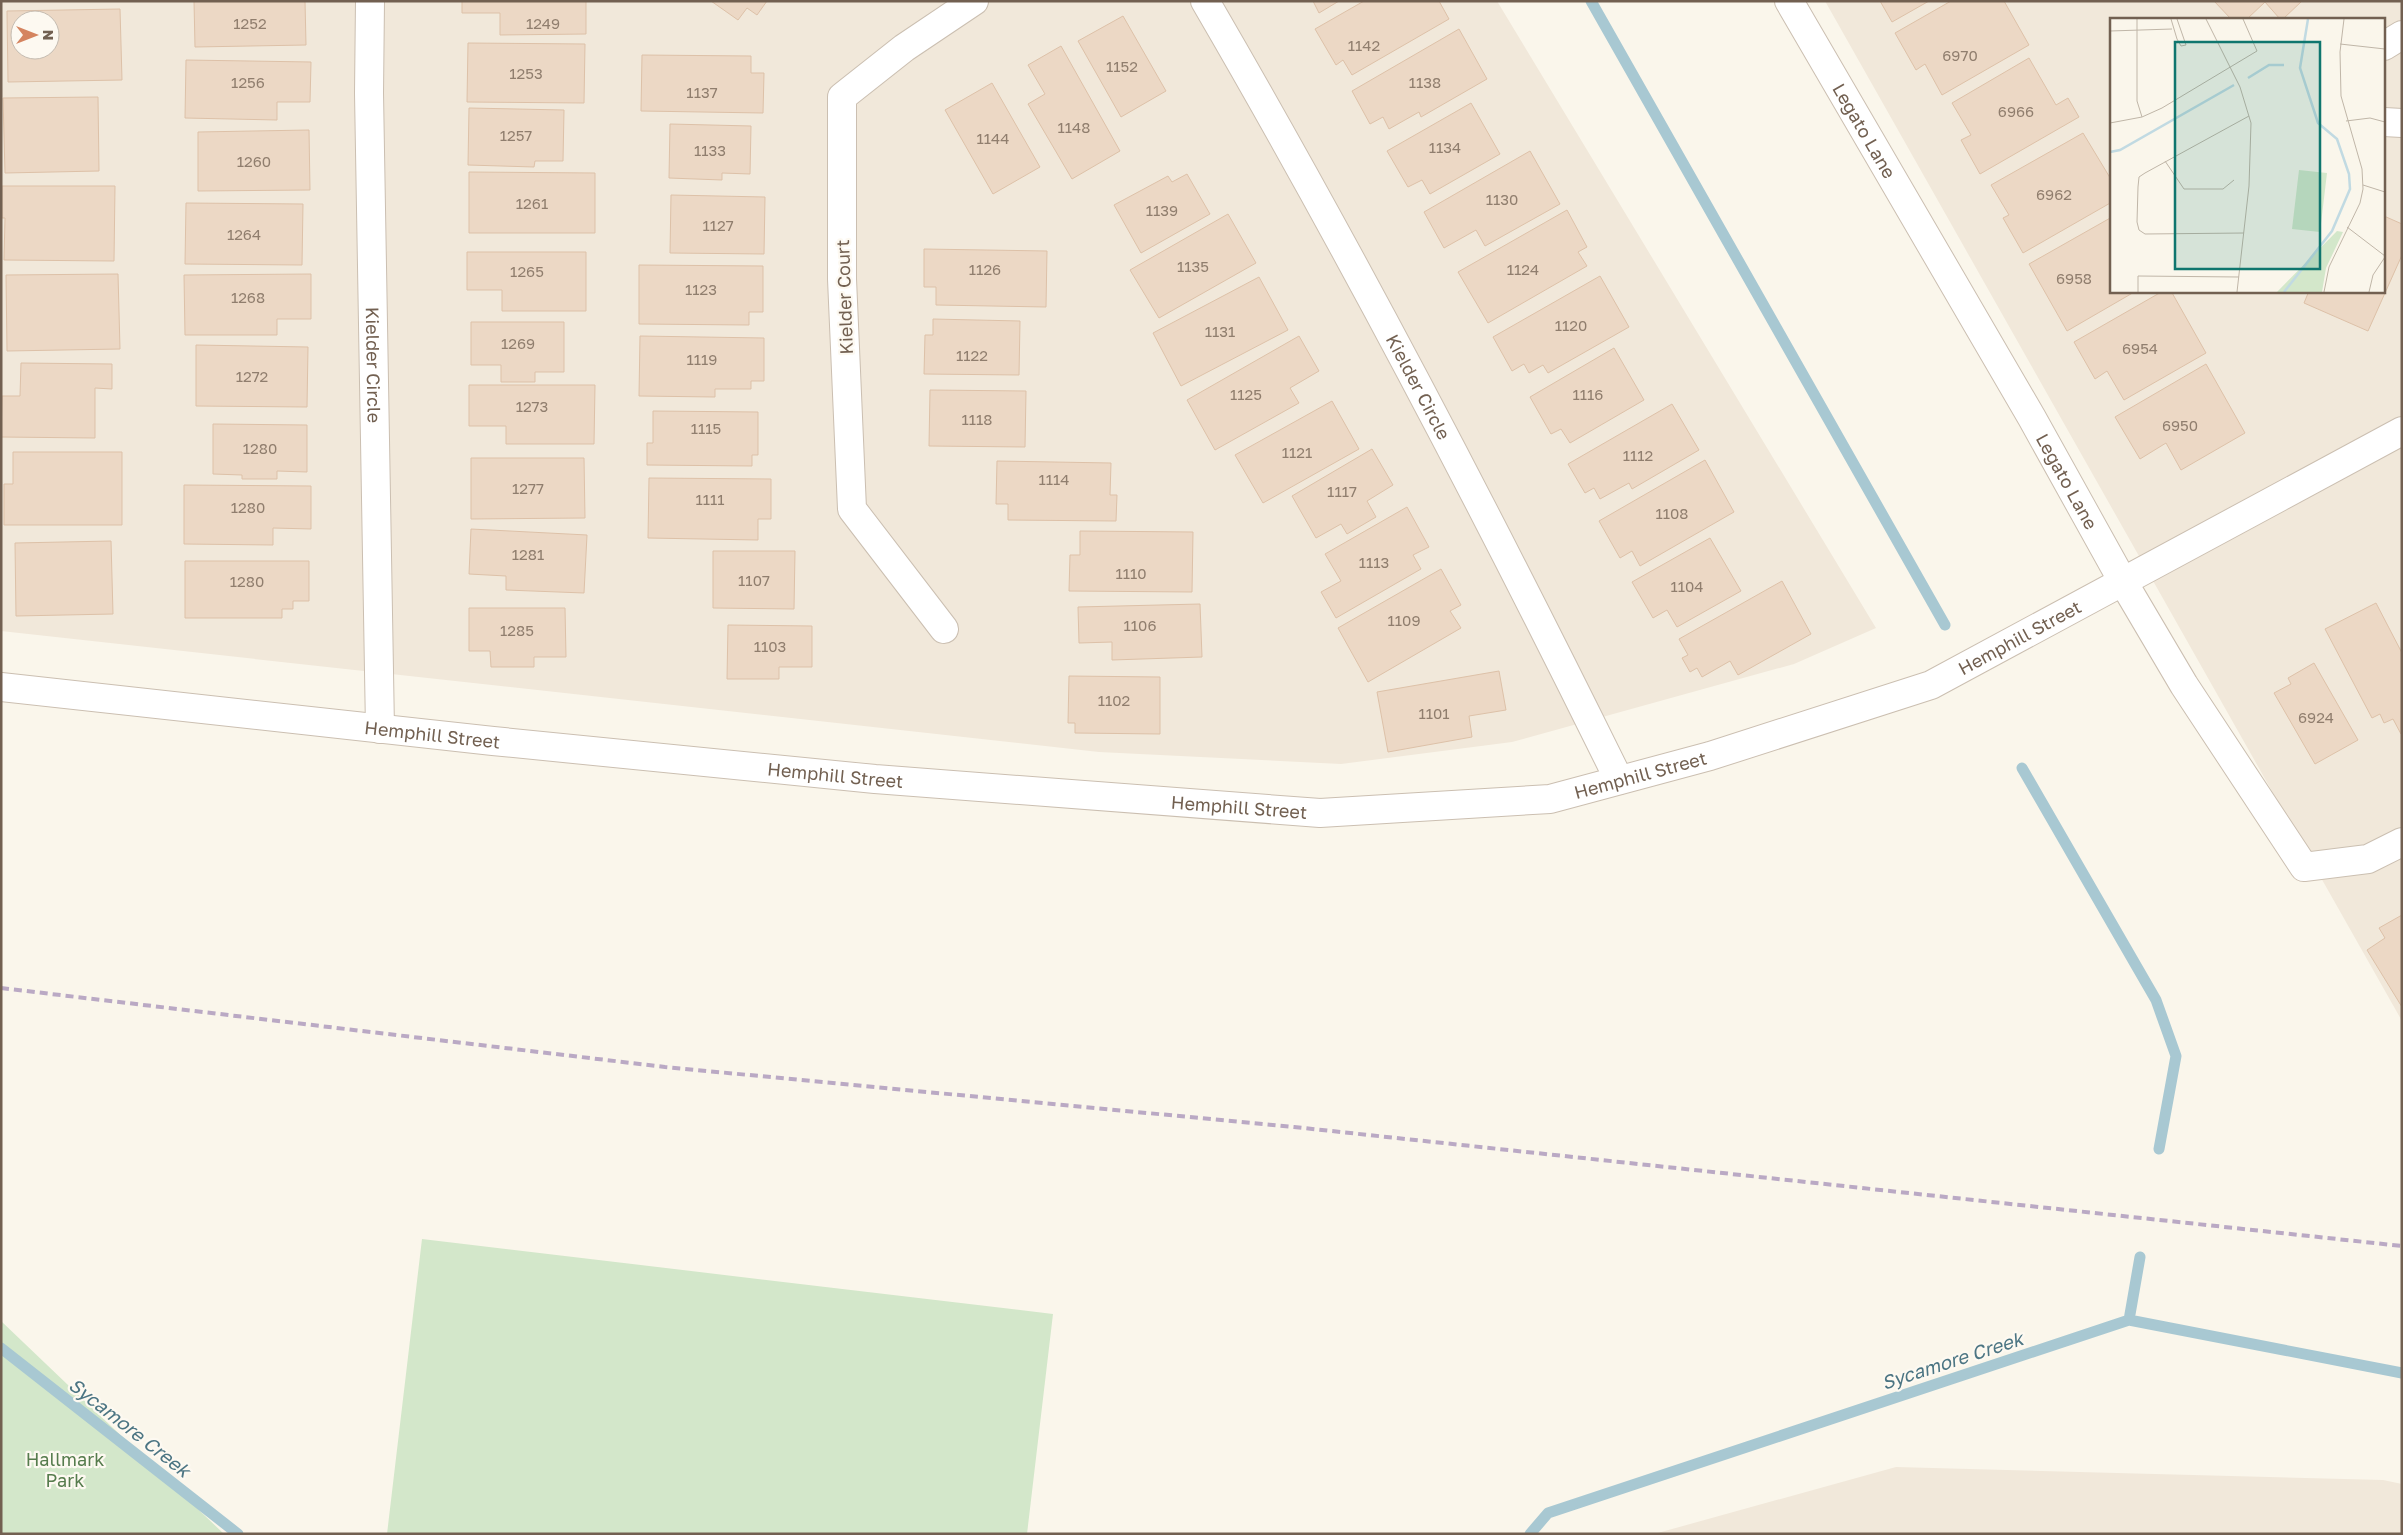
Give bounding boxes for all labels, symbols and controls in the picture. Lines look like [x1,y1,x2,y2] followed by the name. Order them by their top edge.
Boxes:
[10,10,60,60] north arrow
[233,14,267,32] house number: 1252
[526,14,560,32] house number: 1249
[2110,18,2386,292] inset map
[40,30,57,40] text: N
[1348,36,1380,54] house number: 1142
[1942,46,1978,64] house number: 6970
[1106,57,1138,75] house number: 1152
[509,64,543,82] house number: 1253
[231,73,265,91] house number: 1256
[1409,73,1441,91] house number: 1138
[1828,79,1901,182] street label: Legato Lane
[686,83,718,101] house number: 1137
[1998,102,2034,120] house number: 6966
[1058,118,1090,136] house number: 1148
[500,126,532,144] house number: 1257
[977,129,1009,147] house number: 1144
[1429,138,1461,156] house number: 1134
[694,141,726,159] house number: 1133
[237,152,271,170] house number: 1260
[2036,185,2072,203] house number: 6962
[1486,190,1518,208] house number: 1130
[516,194,548,212] house number: 1261
[1146,201,1178,219] house number: 1139
[702,216,734,234] house number: 1127
[227,225,261,243] house number: 1264
[831,239,857,355] street label: Kielder Court
[1177,257,1209,275] house number: 1135
[969,260,1001,278] house number: 1126
[1507,260,1539,278] house number: 1124
[510,262,544,280] house number: 1265
[2056,269,2092,287] house number: 6958
[685,280,717,298] house number: 1123
[231,288,265,306] house number: 1268
[362,307,386,423] street label: Kielder Circle
[1555,316,1587,334] house number: 1120
[1205,322,1235,340] house number: 1131
[1382,330,1456,443] street label: Kielder Circle
[501,334,535,352] house number: 1269
[2122,339,2158,357] house number: 6954
[956,346,988,364] house number: 1122
[687,350,717,368] house number: 1119
[236,367,268,385] house number: 1272
[1230,385,1262,403] house number: 1125
[1573,385,1603,403] house number: 1116
[516,397,548,415] house number: 1273
[962,410,992,428] house number: 1118
[2162,416,2198,434] house number: 6950
[691,419,721,437] house number: 1115
[2032,429,2103,533] street label: Legato Lane
[243,439,277,457] house number: 1280
[1282,443,1312,461] house number: 1121
[1623,446,1653,464] house number: 1112
[1039,470,1069,488] house number: 1114
[512,479,544,497] house number: 1277
[1327,482,1357,500] house number: 1117
[695,490,725,508] house number: 1111
[231,498,265,516] house number: 1280
[1655,504,1689,522] house number: 1108
[512,545,544,563] house number: 1281
[1359,553,1389,571] house number: 1113
[1115,564,1147,582] house number: 1110
[738,571,770,589] house number: 1107
[230,572,264,590] house number: 1280
[1670,577,1704,595] house number: 1104
[1954,595,2085,679] street label: Hemphill Street
[1388,611,1420,629] house number: 1109
[1124,616,1156,634] house number: 1106
[500,621,534,639] house number: 1285
[754,637,786,655] house number: 1103
[1098,691,1130,709] house number: 1102
[1418,704,1450,722] house number: 1101
[2298,708,2334,726] house number: 6924
[363,716,501,753] street label: Hemphill Street
[1572,746,1709,803] street label: Hemphill Street
[766,757,904,792] street label: Hemphill Street
[1170,791,1308,823] street label: Hemphill Street
[1878,1326,2028,1394] water label: Sycamore Creek
[65,1373,197,1483] water label: Sycamore Creek
[26,1448,104,1491] park label: Hallmark Park

